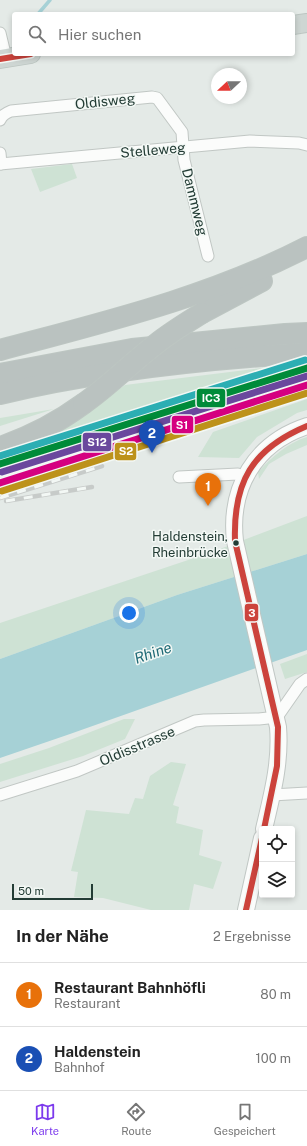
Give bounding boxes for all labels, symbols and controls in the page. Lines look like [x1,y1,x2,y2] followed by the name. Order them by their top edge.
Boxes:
[12,12,295,56] search box
[26,23,48,45] icon: search
[58,26,141,43] text: Hier suchen
[211,68,247,104] north arrow
[74,90,136,112] street label: Oldisweg
[120,139,187,161] street label: Stelleweg
[179,167,211,238] street label: Dammweg
[196,388,226,408] line badge: IC3
[202,392,220,404] text: IC3
[171,415,194,434] line badge: S1
[176,419,188,431] text: S1
[139,420,165,453] pin: 2
[82,432,112,452] line badge: S12
[87,436,107,448] text: S12
[114,442,137,461] line badge: S2
[119,445,133,457] text: S2
[195,473,221,506] pin: 1
[152,529,228,560] place label: Haldenstein, Rheinbrücke
[231,538,241,548] marker: Haldenstein, Rheinbrücke
[119,603,139,623] your location
[244,603,259,622] line badge: 3
[248,607,256,619] text: 3
[132,638,174,667] water label: Rhine
[97,723,177,769] street label: Oldisstrasse
[259,826,295,898] map controls
[259,826,295,862] button: locate
[259,862,295,898] button: layers
[12,882,93,901] scale bar
[18,885,44,897] text: 50 m
[16,926,109,946] text: In der Nähe
[213,929,291,944] text: 2 Ergebnisse
[54,979,206,996] text: Restaurant Bahnhöfli
[26,987,32,1002] text: 1
[260,987,291,1002] text: 80 m
[54,996,120,1011] text: Restaurant
[54,1043,141,1060] text: Haldenstein
[25,1051,33,1066] text: 2
[255,1051,291,1066] text: 100 m
[54,1060,105,1075] text: Bahnhof
[31,1101,59,1137] tab: Karte
[121,1101,151,1137] tab: Route
[214,1101,276,1137] tab: Gespeichert

